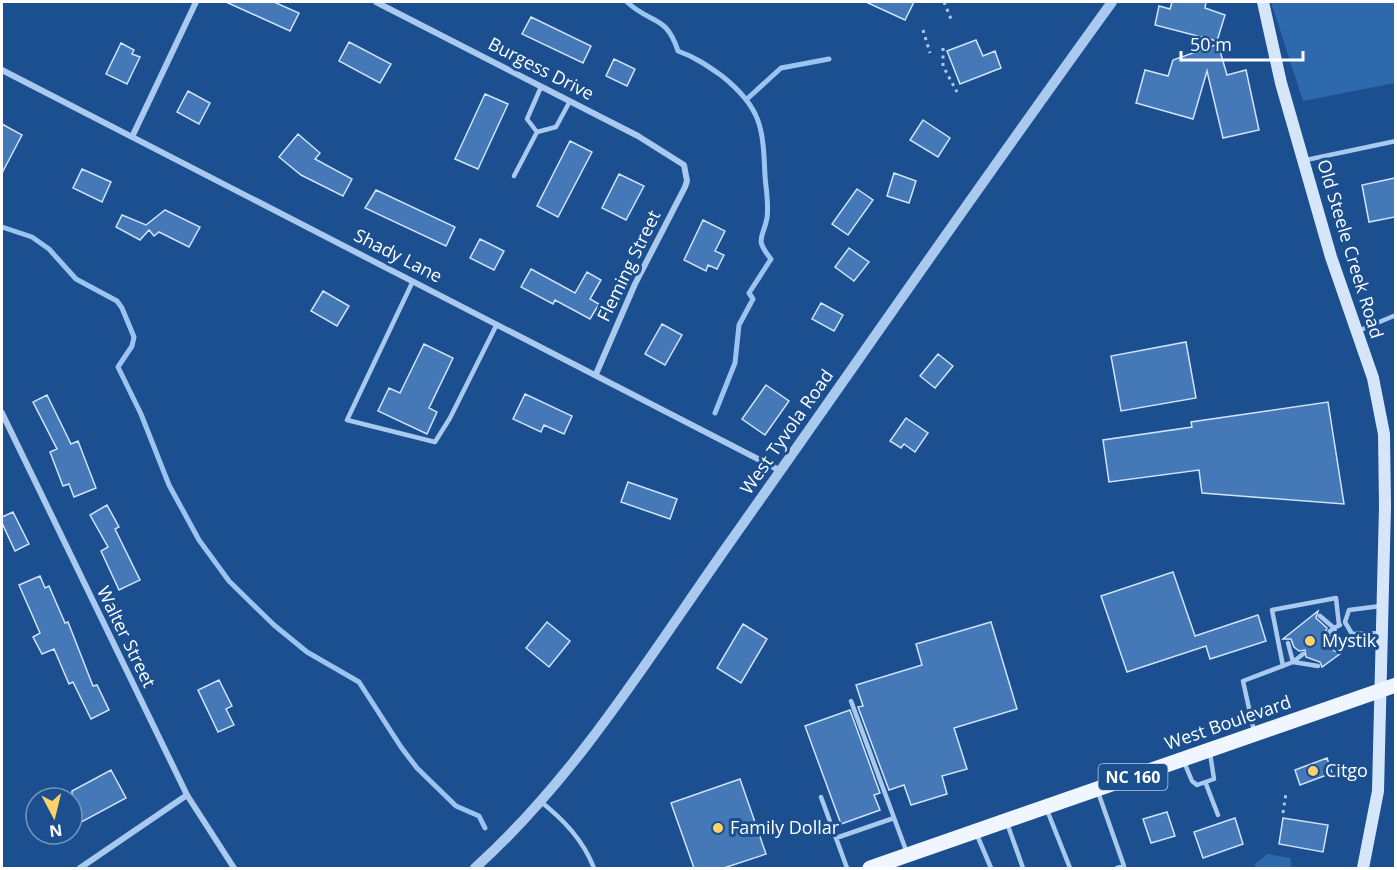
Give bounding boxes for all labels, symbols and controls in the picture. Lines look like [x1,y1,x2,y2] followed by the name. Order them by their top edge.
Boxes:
[1181,24,1302,62] scale bar
[484,31,598,105] street label: Burgess Drive
[1190,32,1232,56] text: 50 m
[1312,156,1390,341] street label: Old Steele Creek Road
[591,206,665,325] street label: Fleming Street
[350,223,447,288] street label: Shady Lane
[734,364,838,499] street label: West Tyvola Road
[92,582,162,691] street label: Walter Street
[1322,628,1377,652] place label: Mystik
[1303,634,1317,648] marker: Mystik
[1161,689,1294,755] street label: West Boulevard
[1325,758,1368,782] place label: Citgo
[1098,764,1168,790] road number: NC 160
[1306,764,1320,778] marker: Citgo
[24,786,84,846] north arrow
[730,815,840,839] place label: Family Dollar
[48,819,64,843] text: N
[711,821,725,835] marker: Family Dollar

